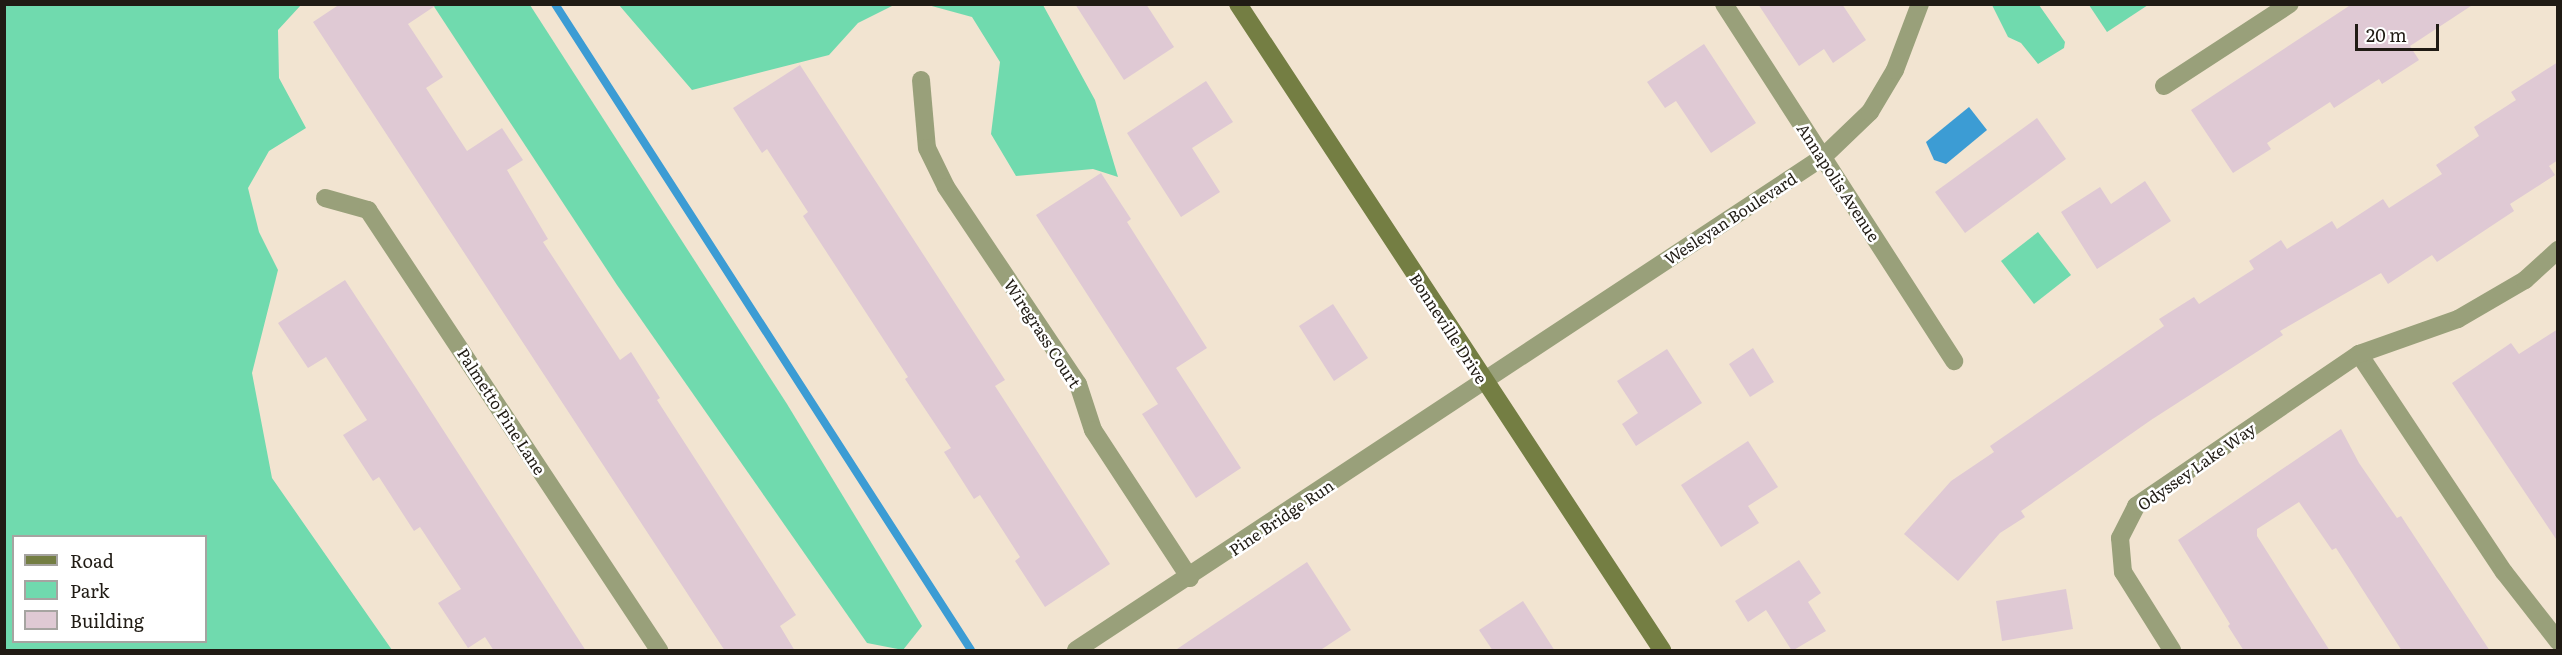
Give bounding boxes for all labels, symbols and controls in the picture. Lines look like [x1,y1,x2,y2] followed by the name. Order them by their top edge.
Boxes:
[2358,12,2442,50] scale bar
[2366,21,2407,48] text: 20 m
[1794,119,1884,245] street label: Annapolis Avenue
[1660,168,1800,268] street label: Wesleyan Boulevard
[1406,269,1492,387] street label: Bonneville Drive
[1001,275,1085,391] street label: Wiregrass Court
[454,344,550,478] street label: Palmetto Pine Lane
[2133,418,2259,514] street label: Odyssey Lake Way
[1225,475,1337,559] street label: Pine Bridge Run
[12,535,207,643] legend
[70,547,114,574] text: Road
[70,577,109,604] text: Park
[70,607,144,634] text: Building

